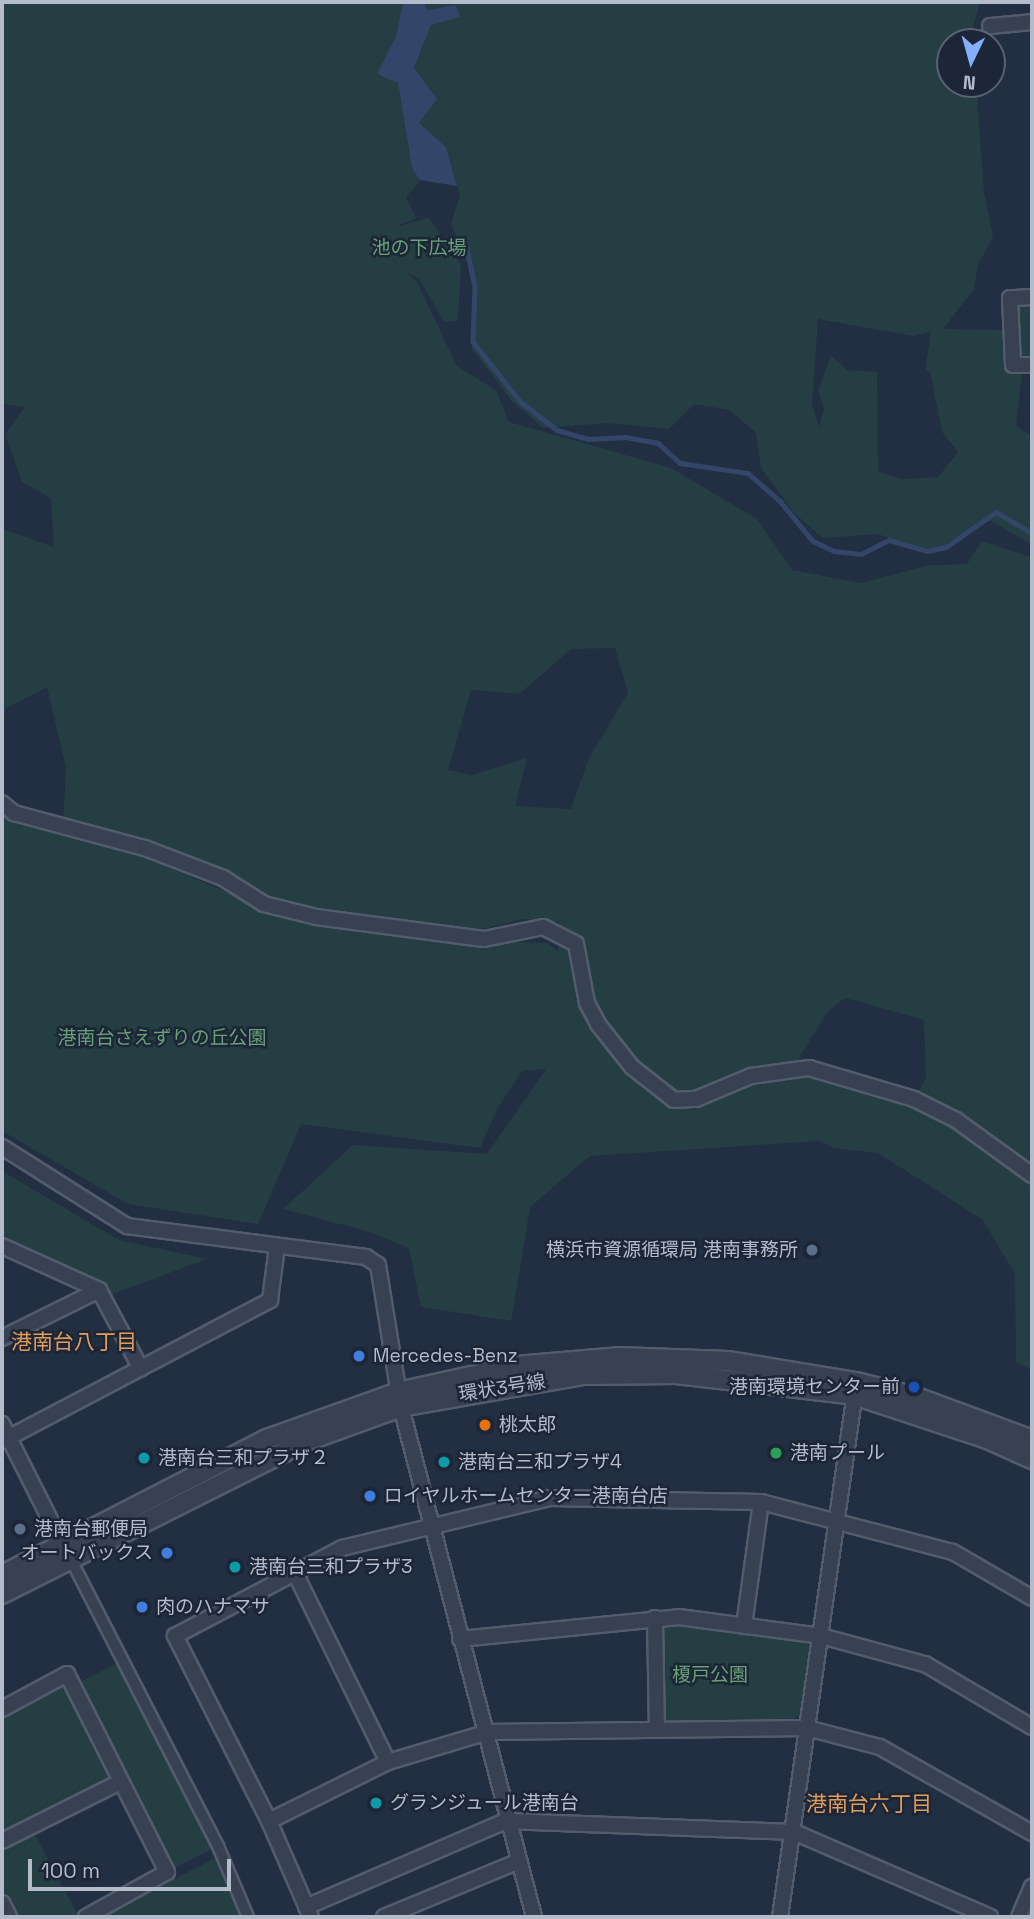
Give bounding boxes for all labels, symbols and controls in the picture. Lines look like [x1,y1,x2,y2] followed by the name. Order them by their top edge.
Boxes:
[936,28,1006,98] north arrow
[962,69,977,95] text: N
[372,237,466,259] park label: 池の下広場
[58,1027,266,1049] park label: 港南台さえずりの丘公園
[546,1239,798,1261] place label: 横浜市資源循環局 港南事務所
[804,1242,820,1258] marker: 横浜市資源循環局 港南事務所
[11,1329,137,1355] district label: 港南台八丁目
[373,1345,518,1367] place label: Mercedes-Benz
[351,1348,367,1364] marker: Mercedes-Benz
[457,1370,547,1406] street label: 環状3号線
[729,1376,900,1398] place label: 港南環境センター前
[906,1379,922,1395] marker: 港南環境センター前
[499,1414,556,1436] place label: 桃太郎
[477,1417,493,1433] marker: 桃太郎
[790,1442,885,1464] place label: 港南プール
[768,1445,784,1461] marker: 港南プール
[158,1447,329,1469] place label: 港南台三和プラザ２
[136,1450,152,1466] marker: 港南台三和プラザ２
[458,1451,622,1473] place label: 港南台三和プラザ4
[436,1454,452,1470] marker: 港南台三和プラザ4
[384,1485,669,1507] place label: ロイヤルホームセンター港南台店
[362,1488,378,1504] marker: ロイヤルホームセンター港南台店
[34,1518,148,1540] place label: 港南台郵便局
[12,1521,28,1537] marker: 港南台郵便局
[20,1542,153,1564] place label: オートバックス
[159,1545,175,1561] marker: オートバックス
[249,1556,412,1578] place label: 港南台三和プラザ3
[227,1559,243,1575] marker: 港南台三和プラザ3
[156,1596,270,1618] place label: 肉のハナマサ
[134,1599,150,1615] marker: 肉のハナマサ
[672,1664,748,1686] park label: 榎戸公園
[806,1791,932,1817] district label: 港南台六丁目
[390,1792,580,1814] place label: グランジュール港南台
[368,1795,384,1811] marker: グランジュール港南台
[32,1846,234,1890] scale bar
[41,1857,100,1884] text: 100 m

